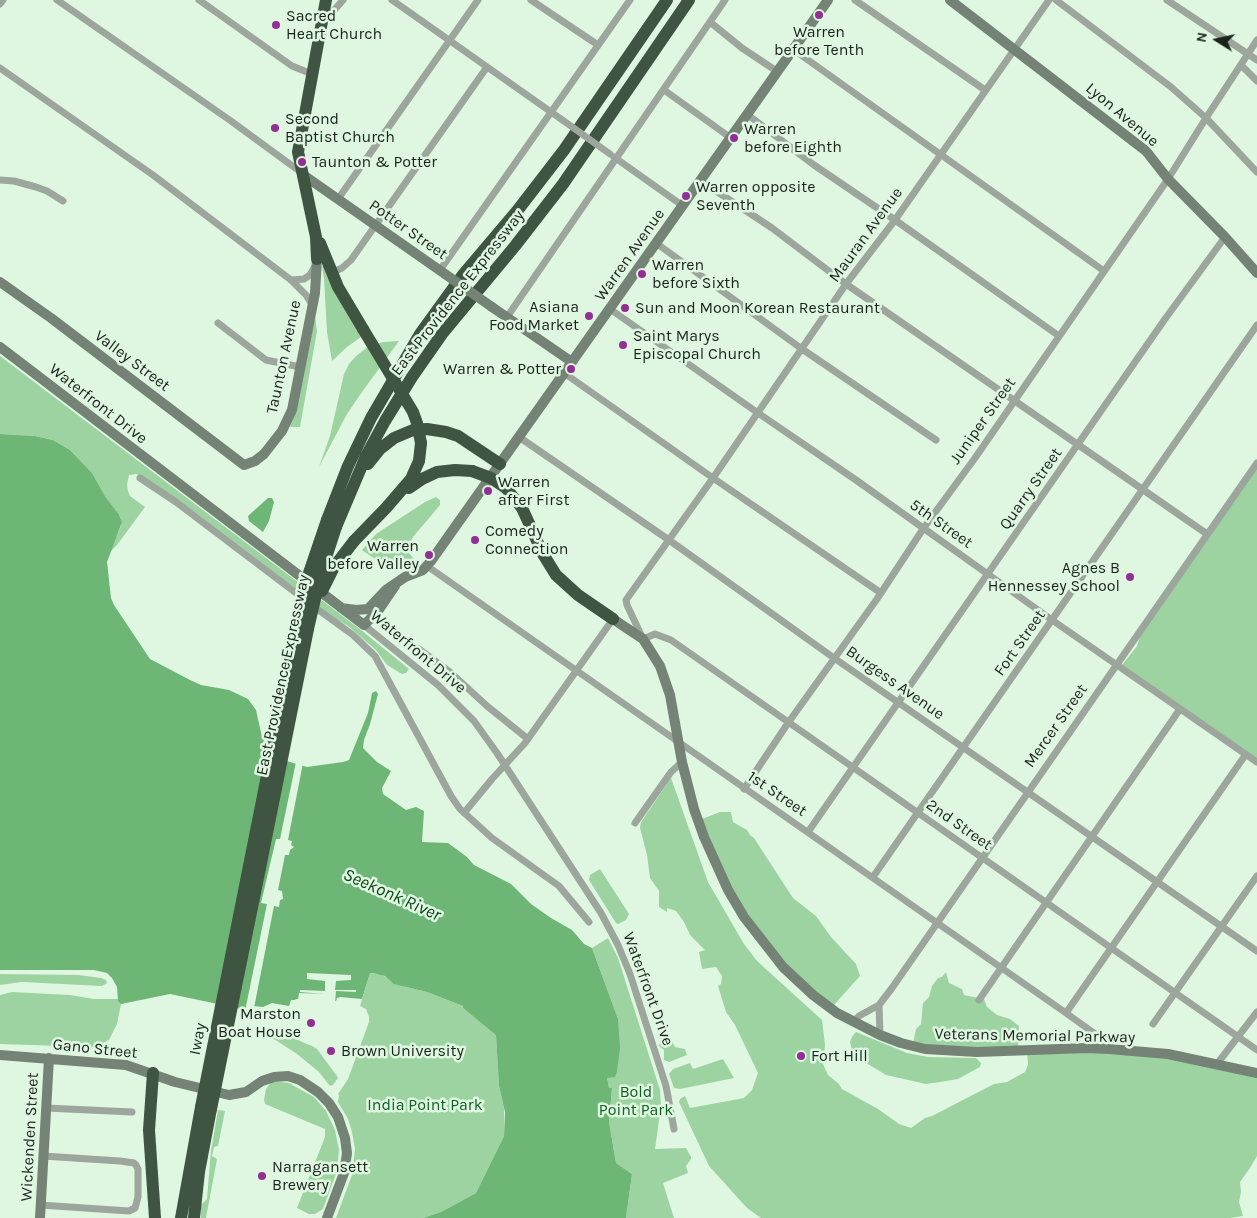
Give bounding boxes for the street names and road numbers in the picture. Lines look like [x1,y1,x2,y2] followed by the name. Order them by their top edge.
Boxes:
[1082,79,1162,151] street label: Lyon Avenue
[825,184,907,286] street label: Mauran Avenue
[365,196,451,264] street label: Potter Street
[591,205,669,305] street label: Warren Avenue
[387,206,529,380] street label: East Providence Expressway
[263,298,305,416] street label: Taunton Avenue
[90,326,174,396] street label: Valley Street
[45,360,151,448] street label: Waterfront Drive
[946,374,1020,468] street label: Juniper Street
[996,444,1066,534] street label: Quarry Street
[906,495,976,553] street label: 5th Street
[252,573,314,777] street label: East Providence Expressway
[366,606,470,698] street label: Waterfront Drive
[990,606,1050,680] street label: Fort Street
[842,642,948,724] street label: Burgess Avenue
[1020,681,1092,771] street label: Mercer Street
[744,767,810,821] street label: 1st Street
[922,795,996,855] street label: 2nd Street
[619,930,677,1048] street label: Waterfront Drive
[185,1021,211,1057] street label: Iway
[934,1025,1136,1047] street label: Veterans Memorial Parkway
[52,1035,138,1063] street label: Gano Street
[17,1072,43,1202] street label: Wickenden Street

